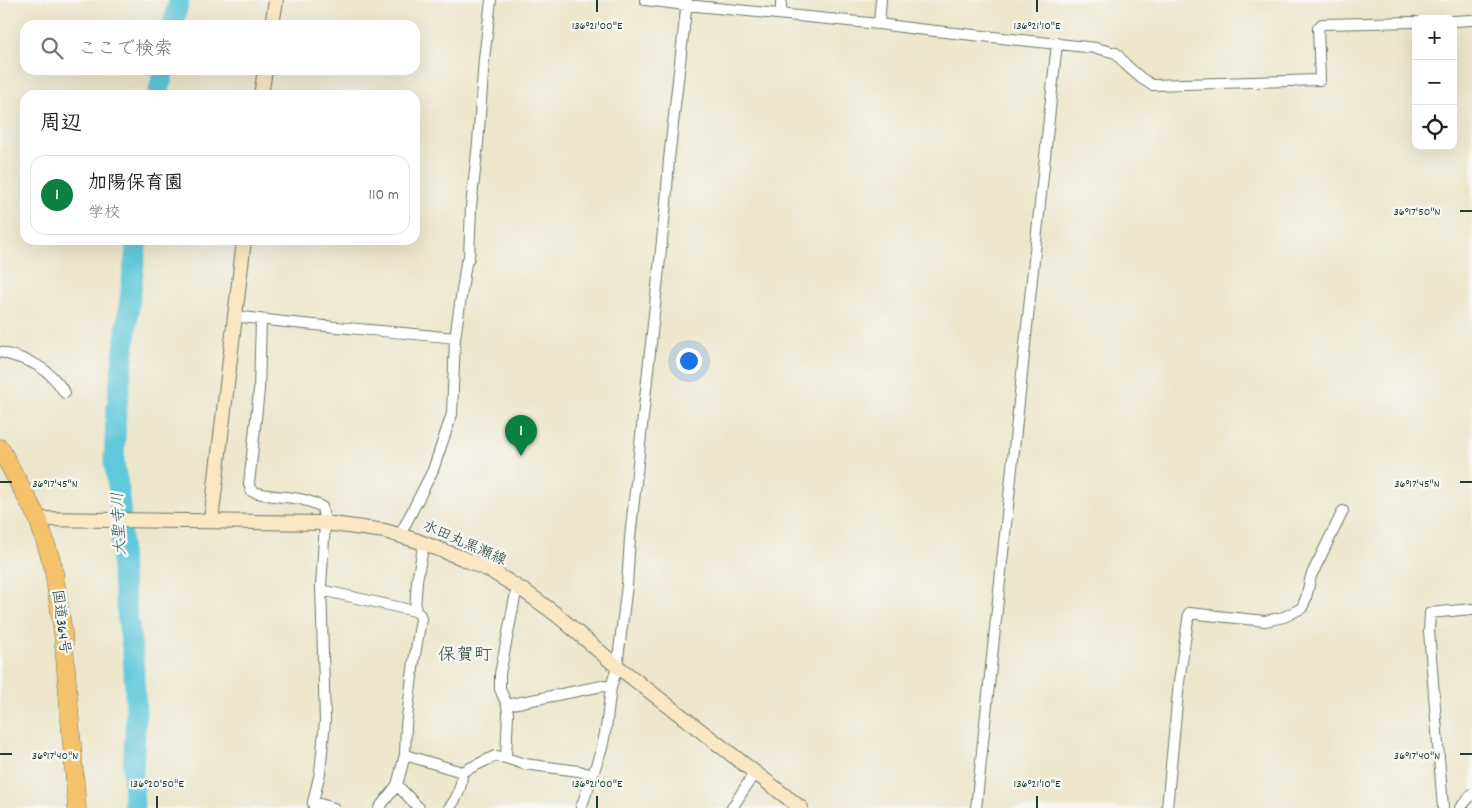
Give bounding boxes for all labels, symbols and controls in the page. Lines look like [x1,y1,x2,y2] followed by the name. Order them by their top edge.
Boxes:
[1412,15,1457,150] map controls
[1412,15,1457,60] button: +
[572,18,623,35] text: 136°21'00"E
[1014,18,1061,35] text: 136°21'10"E
[20,20,420,75] search box
[38,34,66,62] icon: search
[78,37,173,64] text: ここで検索
[1412,60,1457,105] button: −
[1412,105,1457,150] button: locate
[40,110,82,140] text: 周辺
[88,171,183,198] text: 加陽保育園
[55,184,59,207] text: 1
[369,184,399,207] text: 110 m
[88,202,120,225] text: 学校
[1394,204,1441,221] text: 36°17'50"N
[676,348,702,374] your location
[505,415,537,456] pin: 1
[32,476,78,493] text: 36°17'45"N
[1394,476,1440,493] text: 36°17'45"N
[107,491,133,557] water label: 大聖寺川
[418,516,510,572] street label: 水田丸黒瀬線
[45,588,75,656] street label: 国道364号
[438,644,492,669] district label: 保賀町
[32,748,78,765] text: 36°17'40"N
[1394,748,1440,765] text: 36°17'40"N
[130,776,184,793] text: 136°20'50"E
[572,776,623,793] text: 136°21'00"E
[1014,776,1061,793] text: 136°21'10"E

